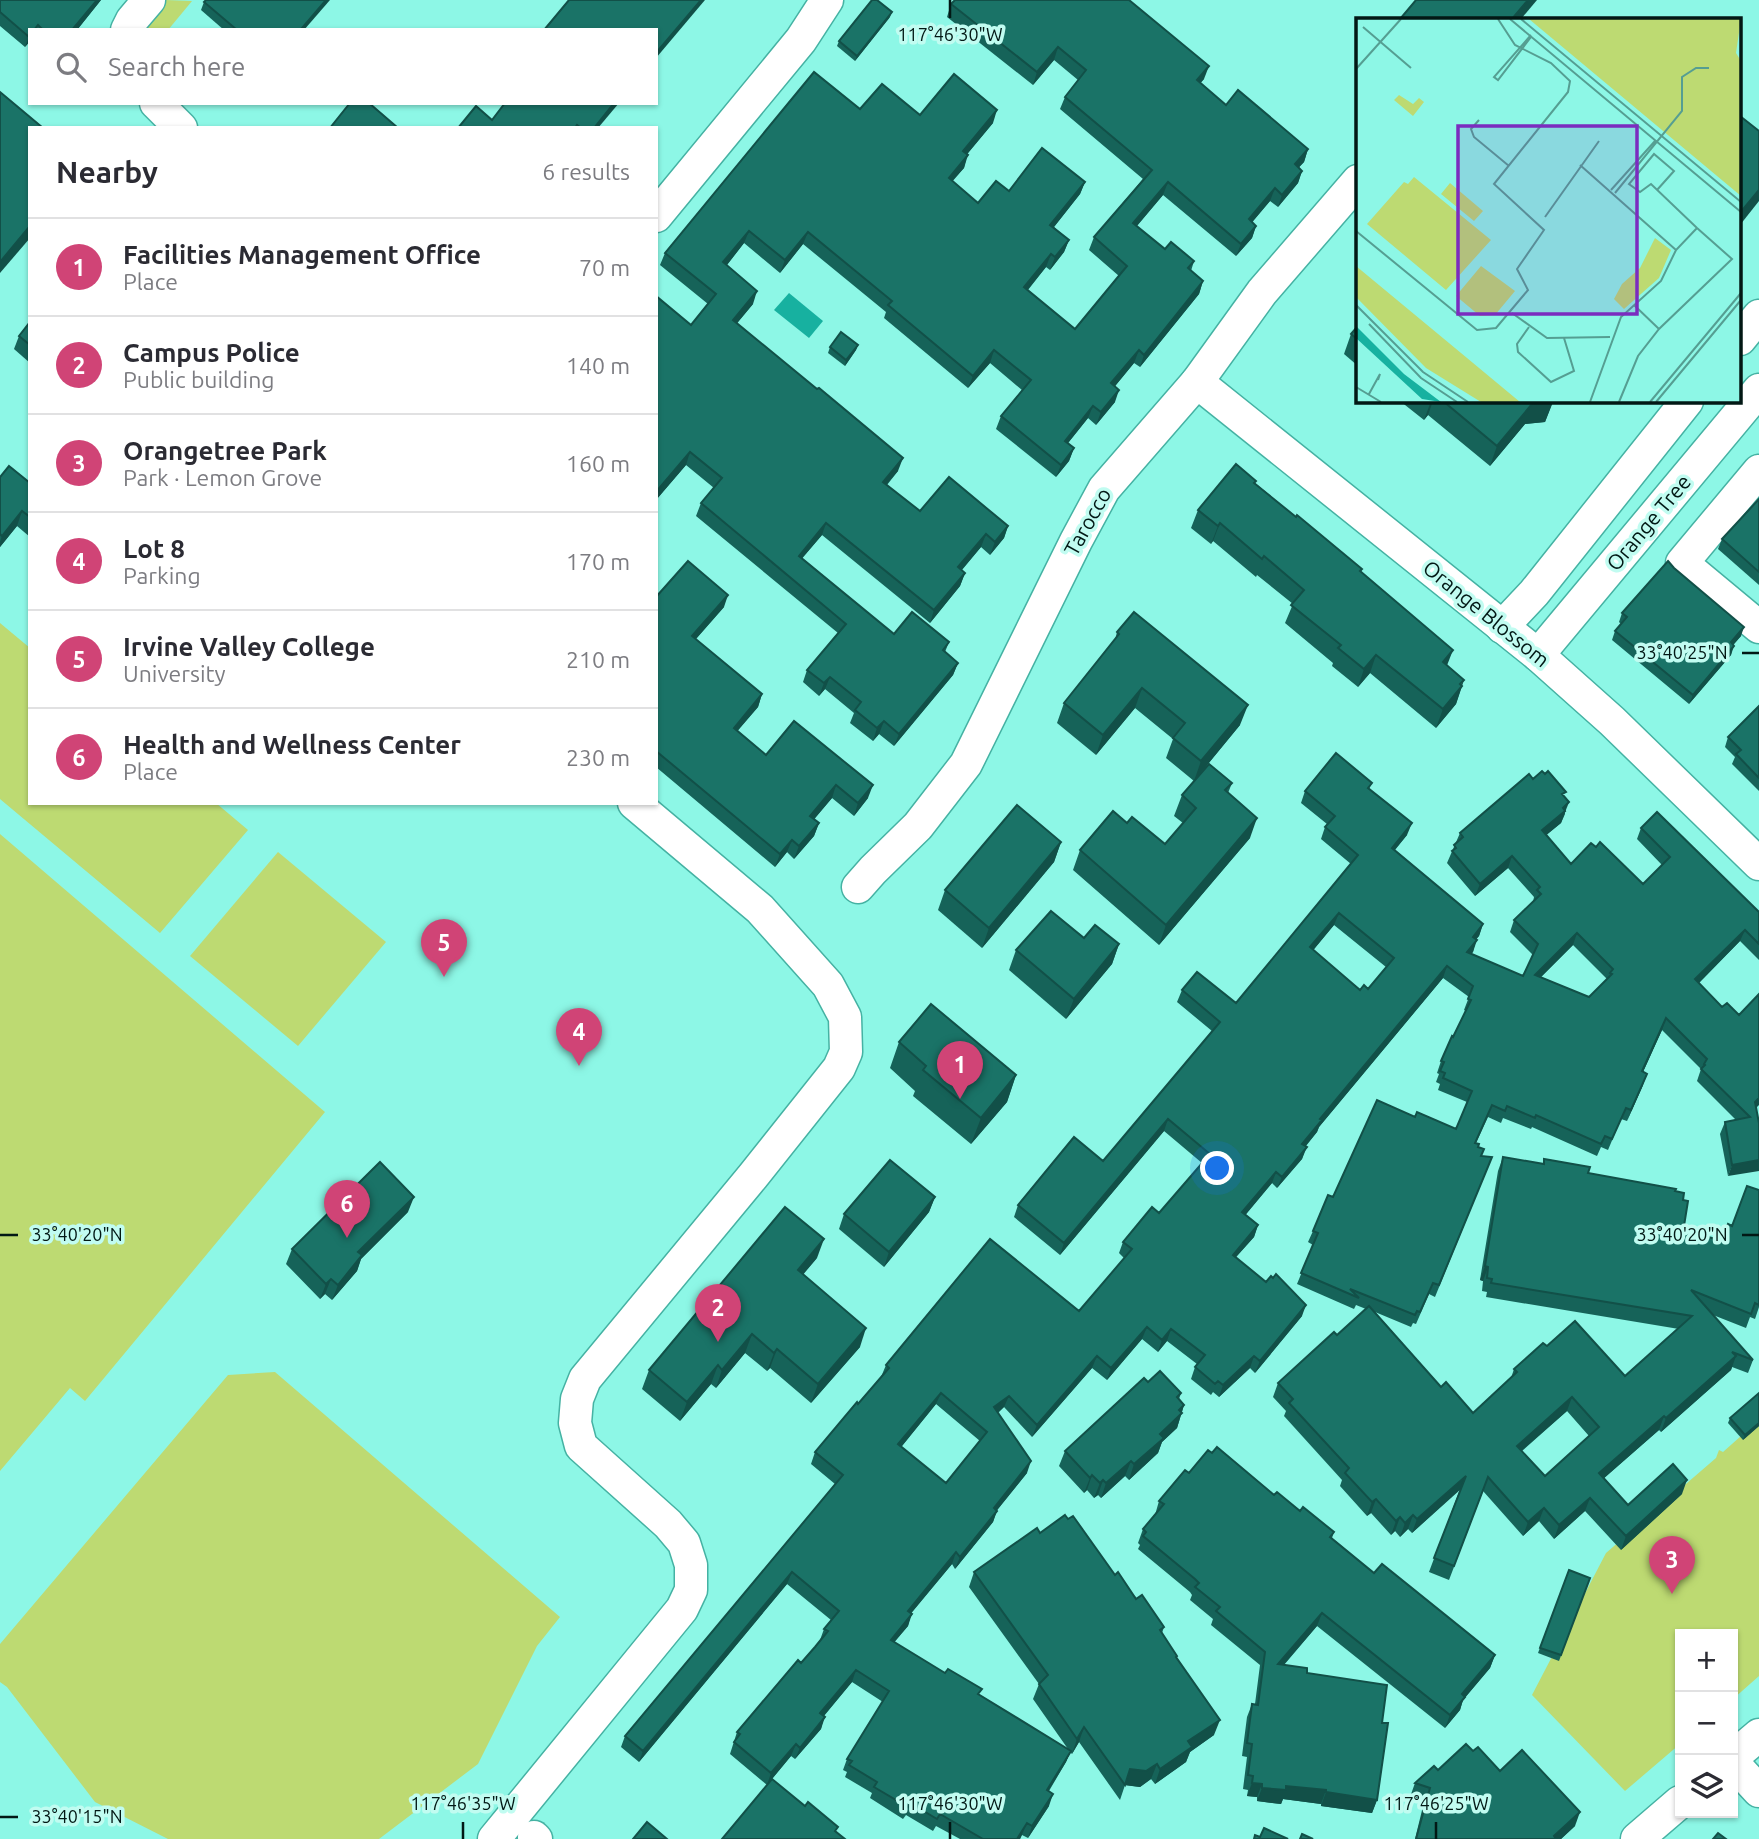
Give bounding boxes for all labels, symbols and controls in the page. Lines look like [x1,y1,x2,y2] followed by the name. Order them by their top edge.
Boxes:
[1356,18,1742,402] inset map
[897,24,1003,44] text: 117°46'30"W
[28,28,658,105] search box
[52,48,90,86] icon: search
[108,52,245,81] text: Search here
[56,155,158,189] text: Nearby
[542,159,630,184] text: 6 results
[123,240,481,269] text: Facilities Management Office
[73,255,85,280] text: 1
[579,255,630,280] text: 70 m
[123,269,178,294] text: Place
[123,338,300,367] text: Campus Police
[73,353,85,378] text: 2
[566,353,630,378] text: 140 m
[123,367,275,392] text: Public building
[123,436,327,465] text: Orangetree Park
[73,451,85,476] text: 3
[566,451,630,476] text: 160 m
[123,465,322,490] text: Park · Lemon Grove
[1601,470,1695,575] street label: Orange Tree
[1059,484,1115,560] street label: Tarocco
[123,534,185,563] text: Lot 8
[73,549,85,574] text: 4
[566,549,630,574] text: 170 m
[1419,555,1555,671] street label: Orange Blossom
[123,563,201,588] text: Parking
[123,632,375,661] text: Irvine Valley College
[1636,642,1728,662] text: 33°40'25"N
[73,647,85,672] text: 5
[566,647,630,672] text: 210 m
[123,661,226,686] text: University
[123,730,461,759] text: Health and Wellness Center
[73,745,85,770] text: 6
[566,745,630,770] text: 230 m
[123,759,178,784] text: Place
[421,919,467,977] pin: 5
[556,1008,602,1066] pin: 4
[937,1041,983,1099] pin: 1
[1200,1151,1234,1185] your location
[324,1180,370,1238] pin: 6
[31,1224,123,1244] text: 33°40'20"N
[1636,1224,1728,1244] text: 33°40'20"N
[695,1284,741,1342] pin: 2
[1649,1536,1695,1594] pin: 3
[1675,1629,1738,1818] map controls
[1675,1629,1738,1692] button: +
[1675,1692,1738,1755] button: −
[1675,1755,1738,1818] button: layers
[410,1793,516,1813] text: 117°46'35"W
[897,1793,1003,1813] text: 117°46'30"W
[1383,1793,1489,1813] text: 117°46'25"W
[31,1806,123,1826] text: 33°40'15"N

